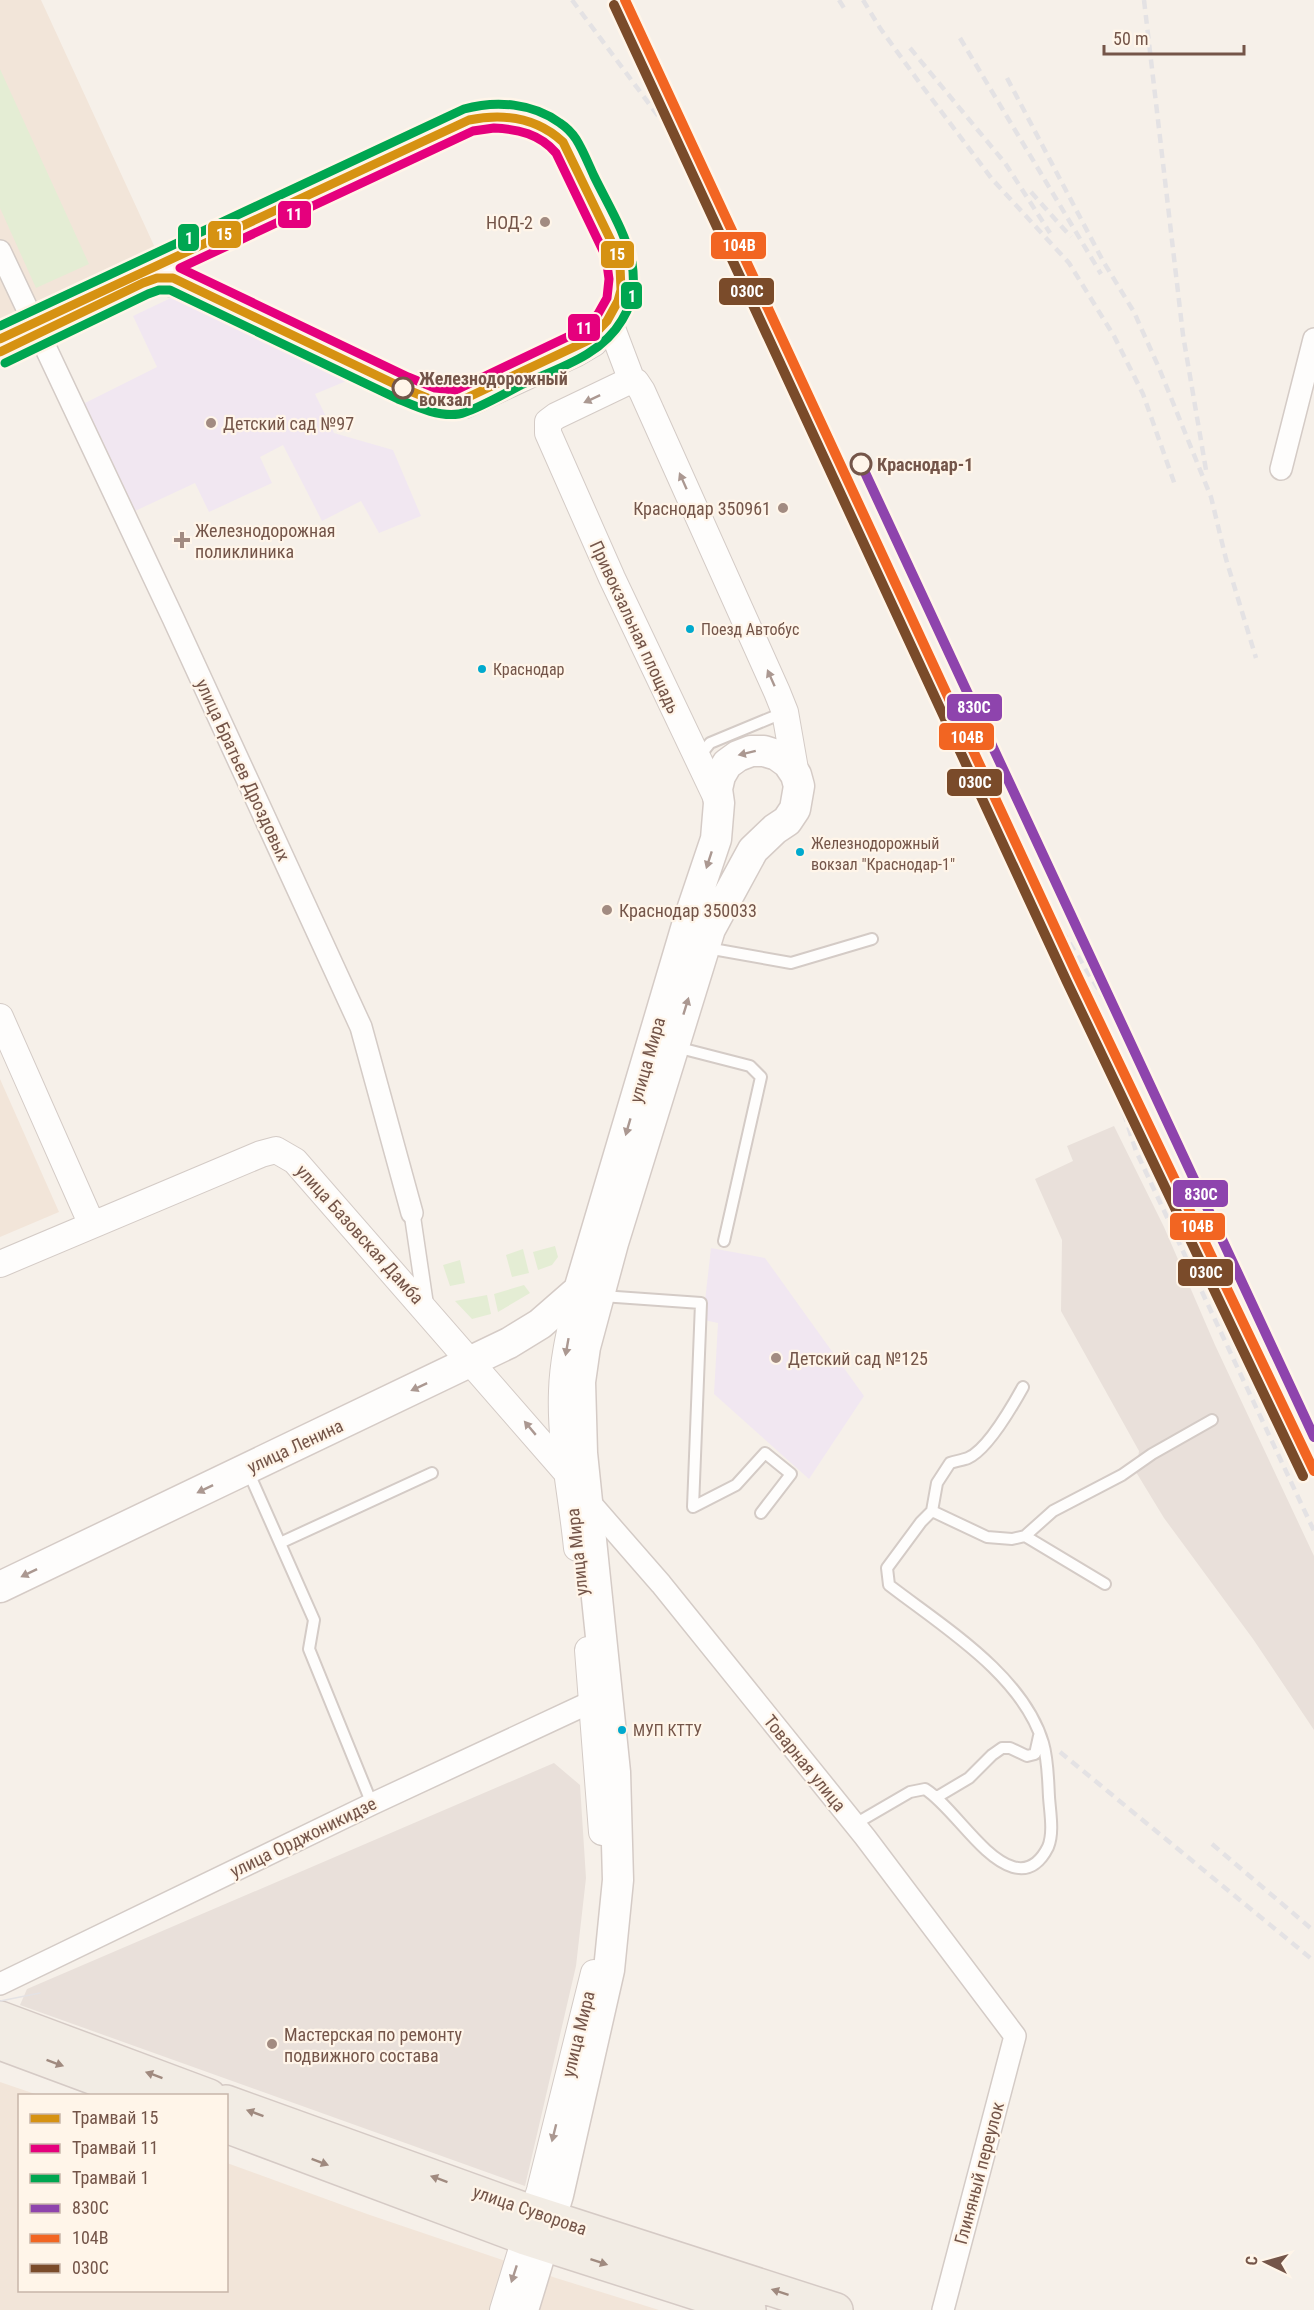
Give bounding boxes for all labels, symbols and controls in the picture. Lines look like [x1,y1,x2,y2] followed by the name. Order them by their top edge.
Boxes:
[1104,18,1244,56] scale bar
[1113,28,1148,49] text: 50 m
[277,200,312,229] line badge: 11
[286,205,302,224] text: 11
[486,212,533,233] place label: НОД-2
[538,215,552,229] marker: НОД-2
[207,220,242,249] line badge: 15
[177,223,200,252] line badge: 1
[216,225,232,244] text: 15
[185,229,193,248] text: 1
[710,231,767,260] line badge: 104В
[722,236,756,255] text: 104В
[600,240,635,269] line badge: 15
[609,245,625,264] text: 15
[718,277,775,306] line badge: 030C
[620,281,643,310] line badge: 1
[730,282,764,301] text: 030C
[628,287,636,306] text: 1
[567,313,601,342] line badge: 11
[576,319,592,338] text: 11
[419,368,568,410] place label: Железнодорожный вокзал
[392,377,414,399] marker: Железнодорожный вокзал
[583,394,600,403] one-way arrow
[223,413,354,434] place label: Детский сад №97
[204,416,218,430] marker: Детский сад №97
[850,453,872,475] marker: Краснодар-1
[877,454,973,475] place label: Краснодар-1
[678,472,687,489] one-way arrow
[633,498,771,519] place label: Краснодар 350961
[776,501,790,515] marker: Краснодар 350961
[195,520,335,562] place label: Железнодорожная поликлиника
[173,531,191,549] marker: Железнодорожная поликлиника
[586,537,684,717] street label: Привокзальная площадь
[701,620,799,639] place label: Поезд Автобус
[684,623,696,635] marker: Поезд Автобус
[493,660,565,679] place label: Краснодар
[476,663,488,675] marker: Краснодар
[766,669,775,687] one-way arrow
[192,676,295,865] street label: улица Братьев Дроздовых
[946,693,1003,722] line badge: 830С
[957,698,991,717] text: 830С
[938,722,995,751] line badge: 104В
[950,728,984,747] text: 104В
[738,749,756,759] one-way arrow
[946,768,1003,797] line badge: 030C
[958,773,992,792] text: 030C
[811,834,955,874] place label: Железнодорожный вокзал "Краснодар-1"
[794,846,806,858] marker: Железнодорожный вокзал "Краснодар-1"
[703,851,713,869] one-way arrow
[619,900,757,921] place label: Краснодар 350033
[600,903,614,917] marker: Краснодар 350033
[681,997,691,1015] one-way arrow
[625,1015,669,1105] street label: улица Мира
[623,1118,632,1136] one-way arrow
[292,1160,428,1308] street label: улица Базовская Дамба
[1172,1179,1229,1208] line badge: 830С
[1184,1185,1218,1204] text: 830С
[1169,1212,1226,1241] line badge: 104В
[1180,1217,1214,1236] text: 104В
[1177,1258,1234,1287] line badge: 030C
[1189,1263,1223,1282] text: 030C
[562,1338,571,1357] one-way arrow
[788,1348,928,1369] place label: Детский сад №125
[769,1351,783,1365] marker: Детский сад №125
[410,1383,427,1392] one-way arrow
[244,1415,346,1477] street label: улица Ленина
[524,1421,537,1436] one-way arrow
[196,1485,213,1494] one-way arrow
[562,1507,592,1597] street label: улица Мира
[20,1569,37,1578] one-way arrow
[760,1710,850,1816] street label: Товарная улица
[633,1721,702,1740] place label: МУП КТТУ
[616,1724,628,1736] marker: МУП КТТУ
[227,1793,379,1881] street label: улица Орджоникидзе
[557,1989,599,2079] street label: улица Мира
[284,2024,462,2066] place label: Мастерская по ремонту подвижного состава
[265,2037,279,2051] marker: Мастерская по ремонту подвижного состава
[46,2059,64,2069] one-way arrow
[145,2070,163,2079] one-way arrow
[18,2094,228,2292] legend
[950,2099,1008,2246] street label: Глиняный переулок
[72,2107,158,2128] text: Трамвай 15
[246,2107,264,2117] one-way arrow
[548,2124,558,2143] one-way arrow
[72,2137,158,2158] text: Трамвай 11
[312,2157,330,2167] one-way arrow
[72,2167,149,2188] text: Трамвай 1
[430,2173,448,2183] one-way arrow
[470,2181,590,2239] street label: улица Суворова
[72,2197,109,2218] text: 830С
[72,2227,108,2248] text: 104В
[1236,2232,1296,2292] north arrow
[1242,2255,1261,2266] text: С
[72,2257,109,2278] text: 030C
[590,2258,608,2268] one-way arrow
[509,2265,518,2283] one-way arrow
[771,2287,789,2296] one-way arrow

